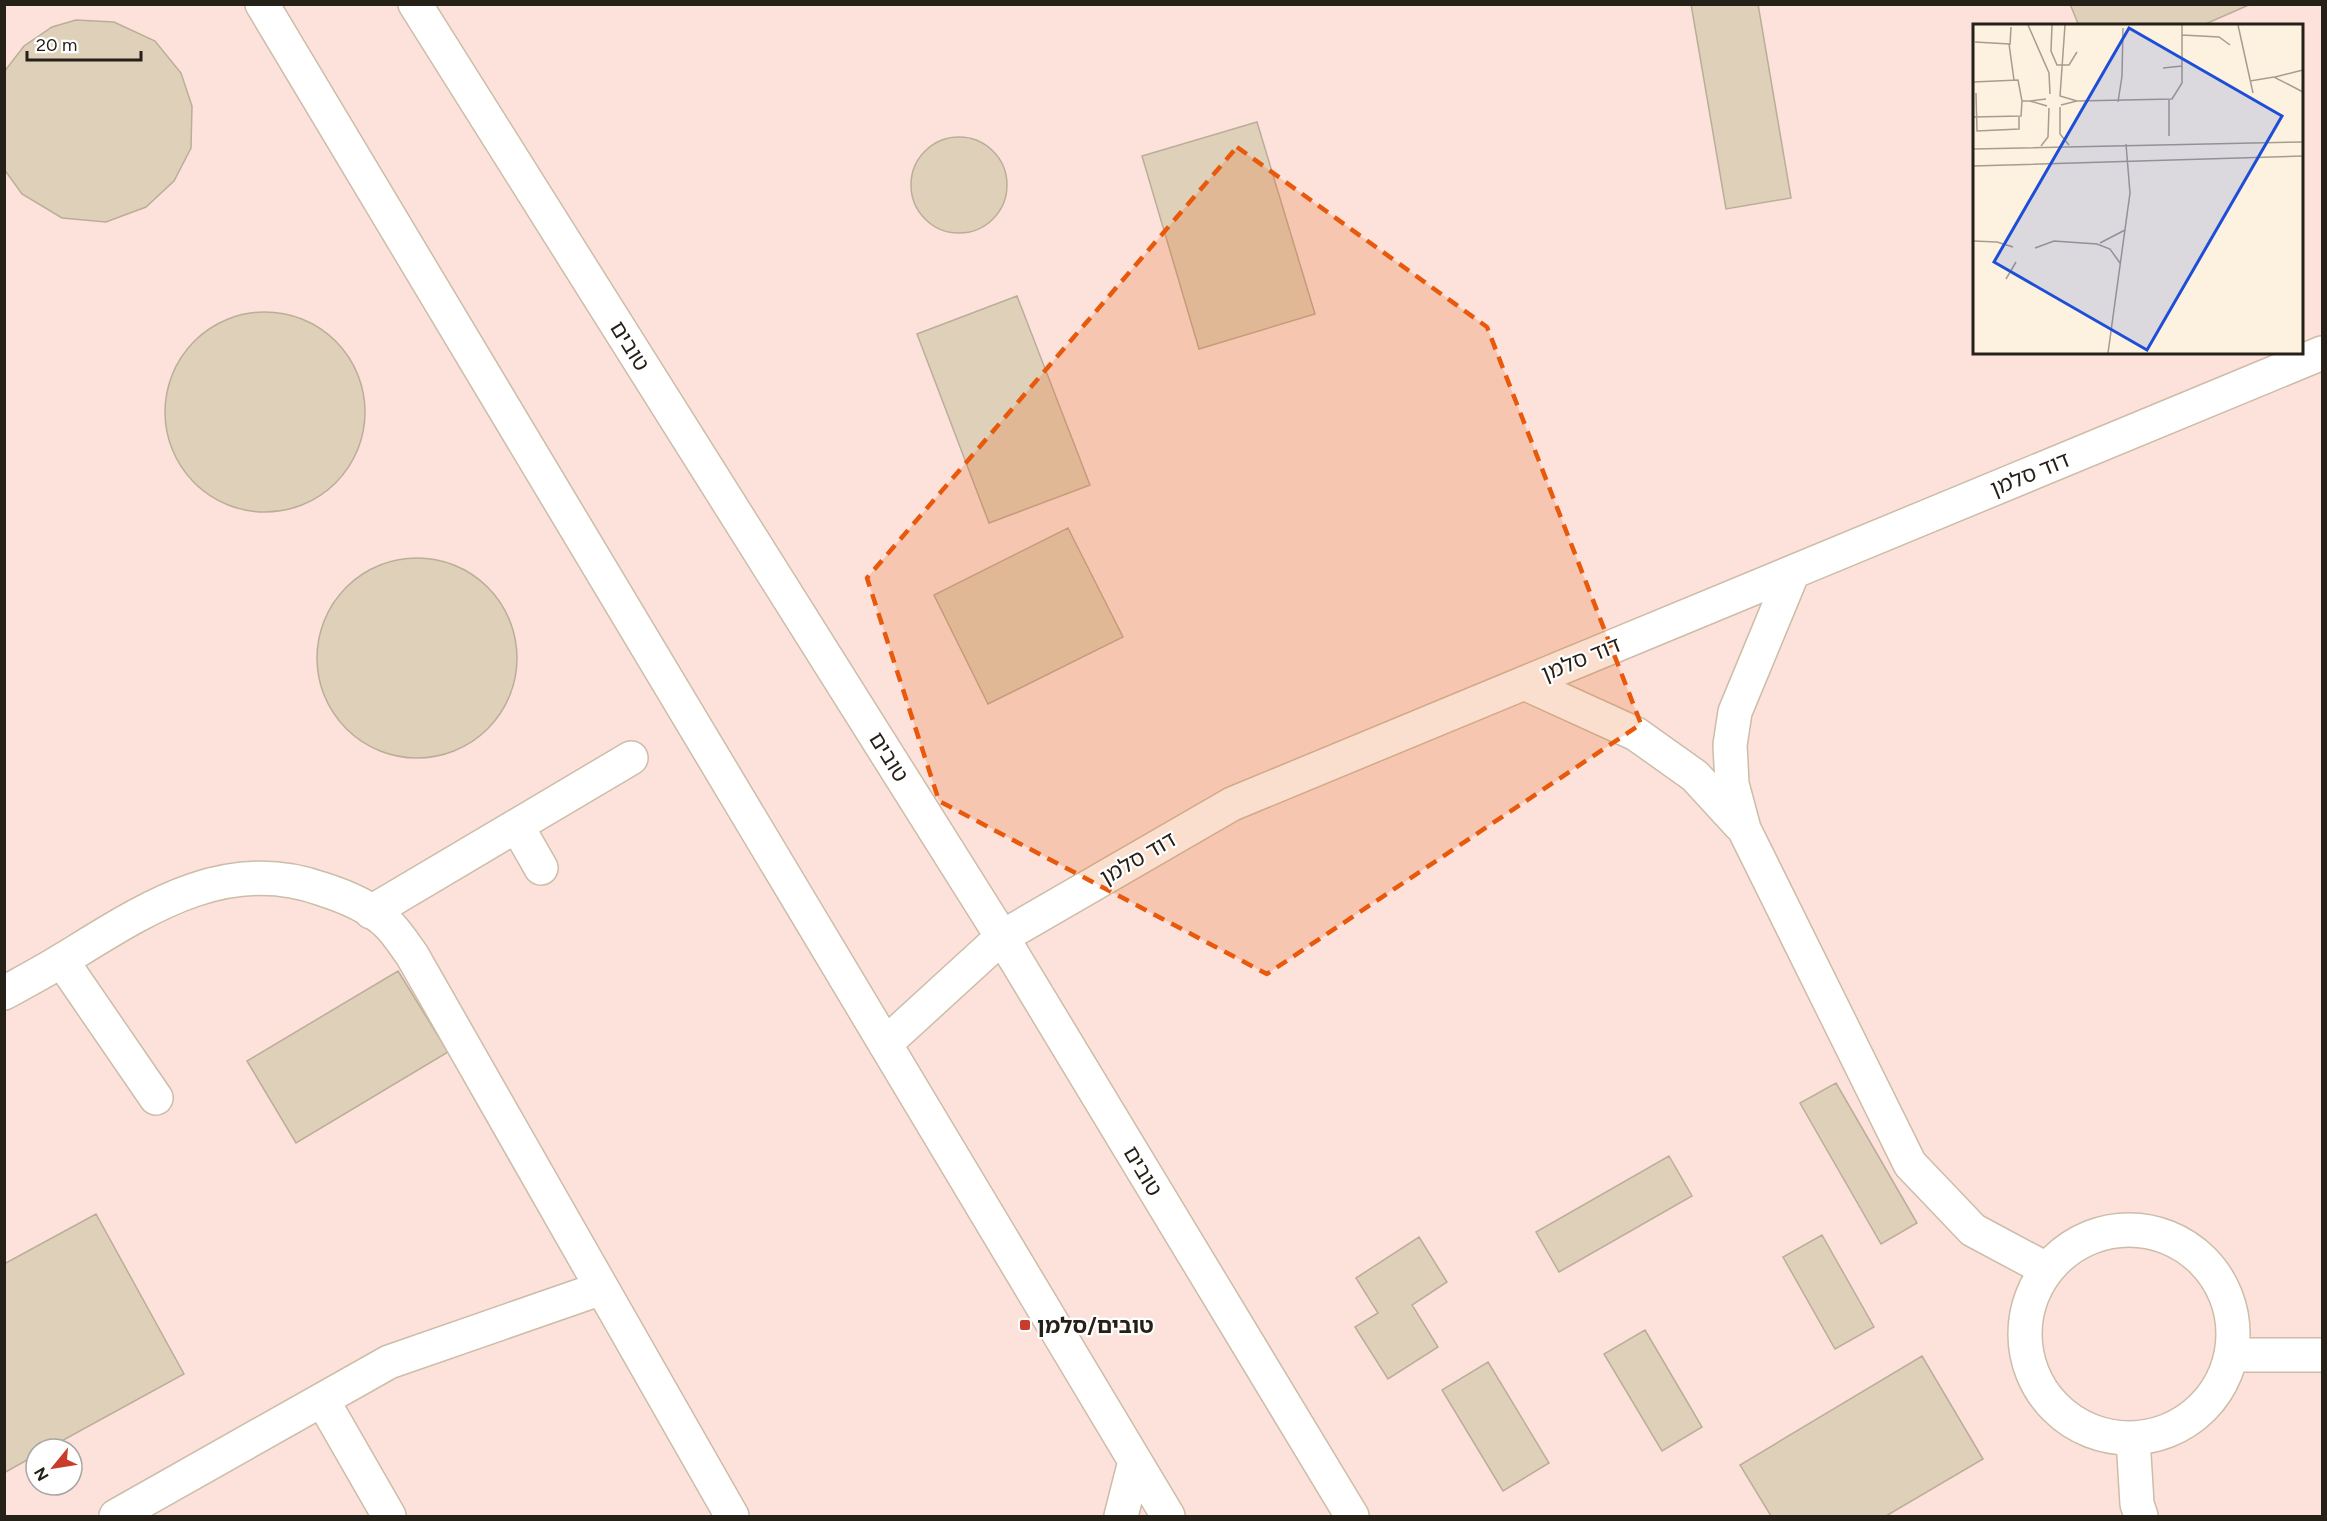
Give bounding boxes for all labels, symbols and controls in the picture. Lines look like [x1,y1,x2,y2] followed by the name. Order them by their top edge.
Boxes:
[27,24,141,62] scale bar
[1973,24,2303,354] inset map
[36,34,77,56] text: 20 m
[604,316,656,376] street label: טובים
[1986,446,2074,502] street label: דוד סלמן
[1537,631,1625,687] street label: דוד סלמן
[863,727,915,787] street label: טובים
[1095,825,1181,890] street label: דוד סלמן
[1118,1141,1168,1201] street label: טובים
[1037,1312,1154,1339] place label: טובים/סלמן
[1018,1318,1032,1332] marker: טובים/סלמן
[24,1437,84,1497] north arrow
[30,1464,53,1484] text: N

